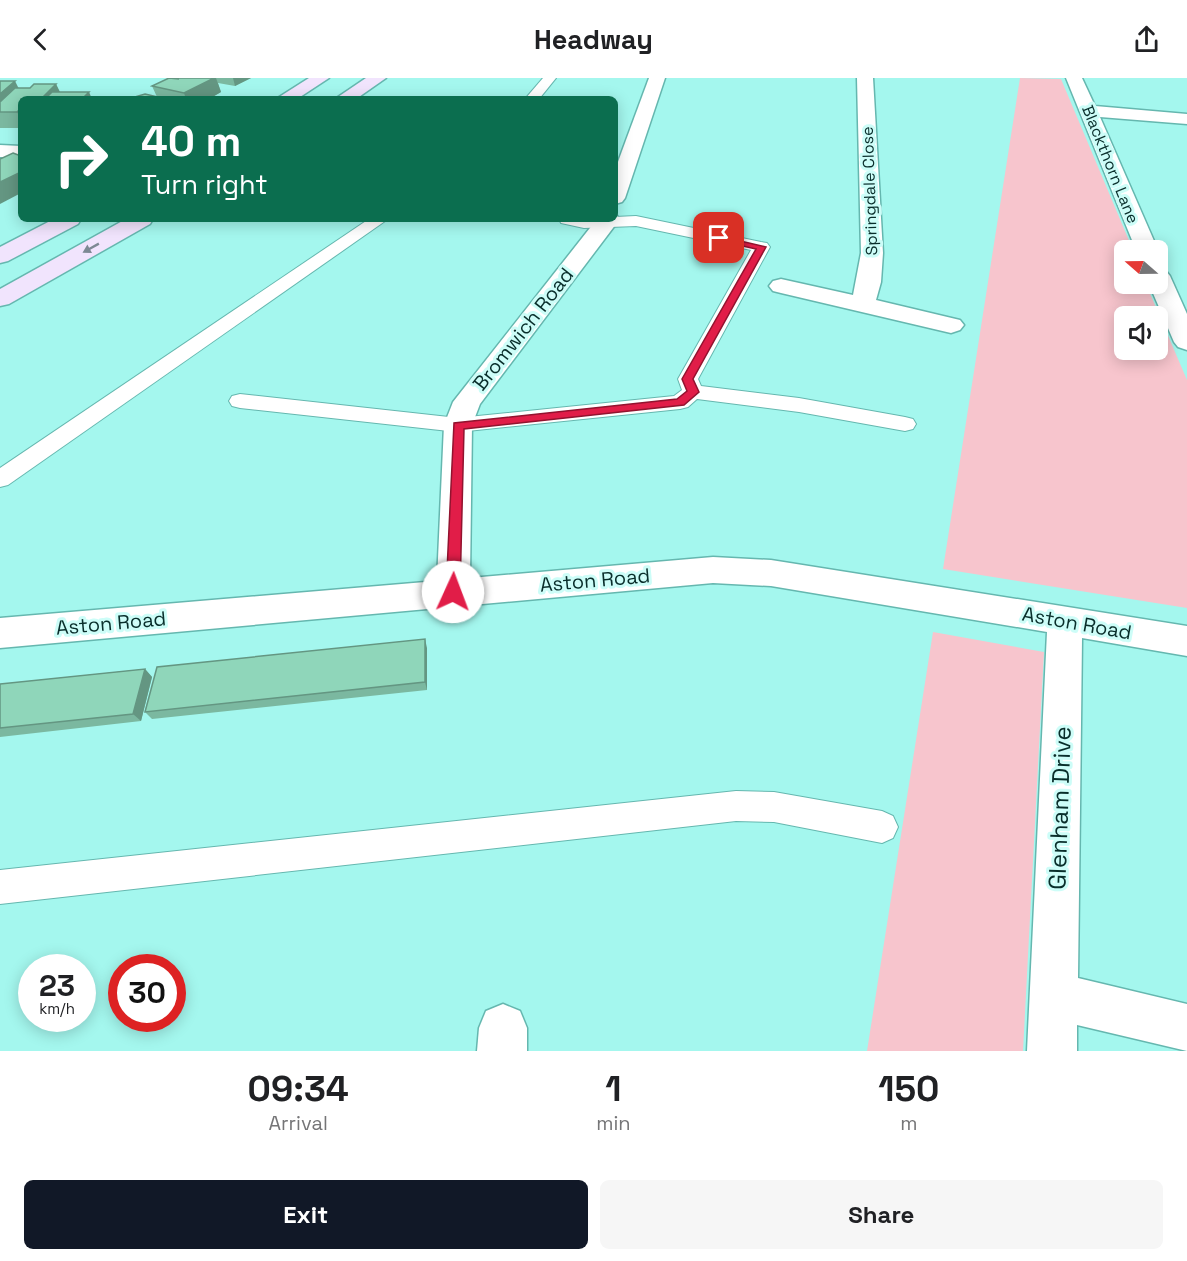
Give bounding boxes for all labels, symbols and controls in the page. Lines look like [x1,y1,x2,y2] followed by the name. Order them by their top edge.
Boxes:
[534,22,653,57] text: Headway
[24,23,57,56] icon: back
[1130,23,1163,56] icon: share
[1077,102,1144,226] street label: Blackthorn Lane
[141,115,241,168] text: 40 m
[42,120,120,198] icon: right
[857,126,882,256] street label: Springdale Close
[141,167,268,202] text: Turn right
[693,212,744,263] pin
[702,221,735,254] icon: arrive
[1114,240,1168,294] north arrow
[1114,240,1168,360] map controls
[82,243,99,253] one-way arrow
[467,262,579,396] street label: Bromwich Road
[1114,306,1168,360] button: sound
[421,560,485,624] position arrow
[539,562,651,598] street label: Aston Road
[1020,601,1134,645] street label: Aston Road
[55,605,167,641] street label: Aston Road
[1041,726,1078,890] street label: Glenham Drive
[108,954,186,1032] speed limit sign: 30
[39,966,75,1005] text: 23
[39,999,75,1018] text: km/h
[248,1066,349,1112] text: 09:34
[605,1066,622,1112] text: 1
[878,1066,939,1112] text: 150
[268,1110,328,1136] text: Arrival
[596,1110,631,1136] text: min
[900,1110,917,1136] text: m
[24,1180,588,1249] button: Exit
[600,1180,1163,1249] button: Share

